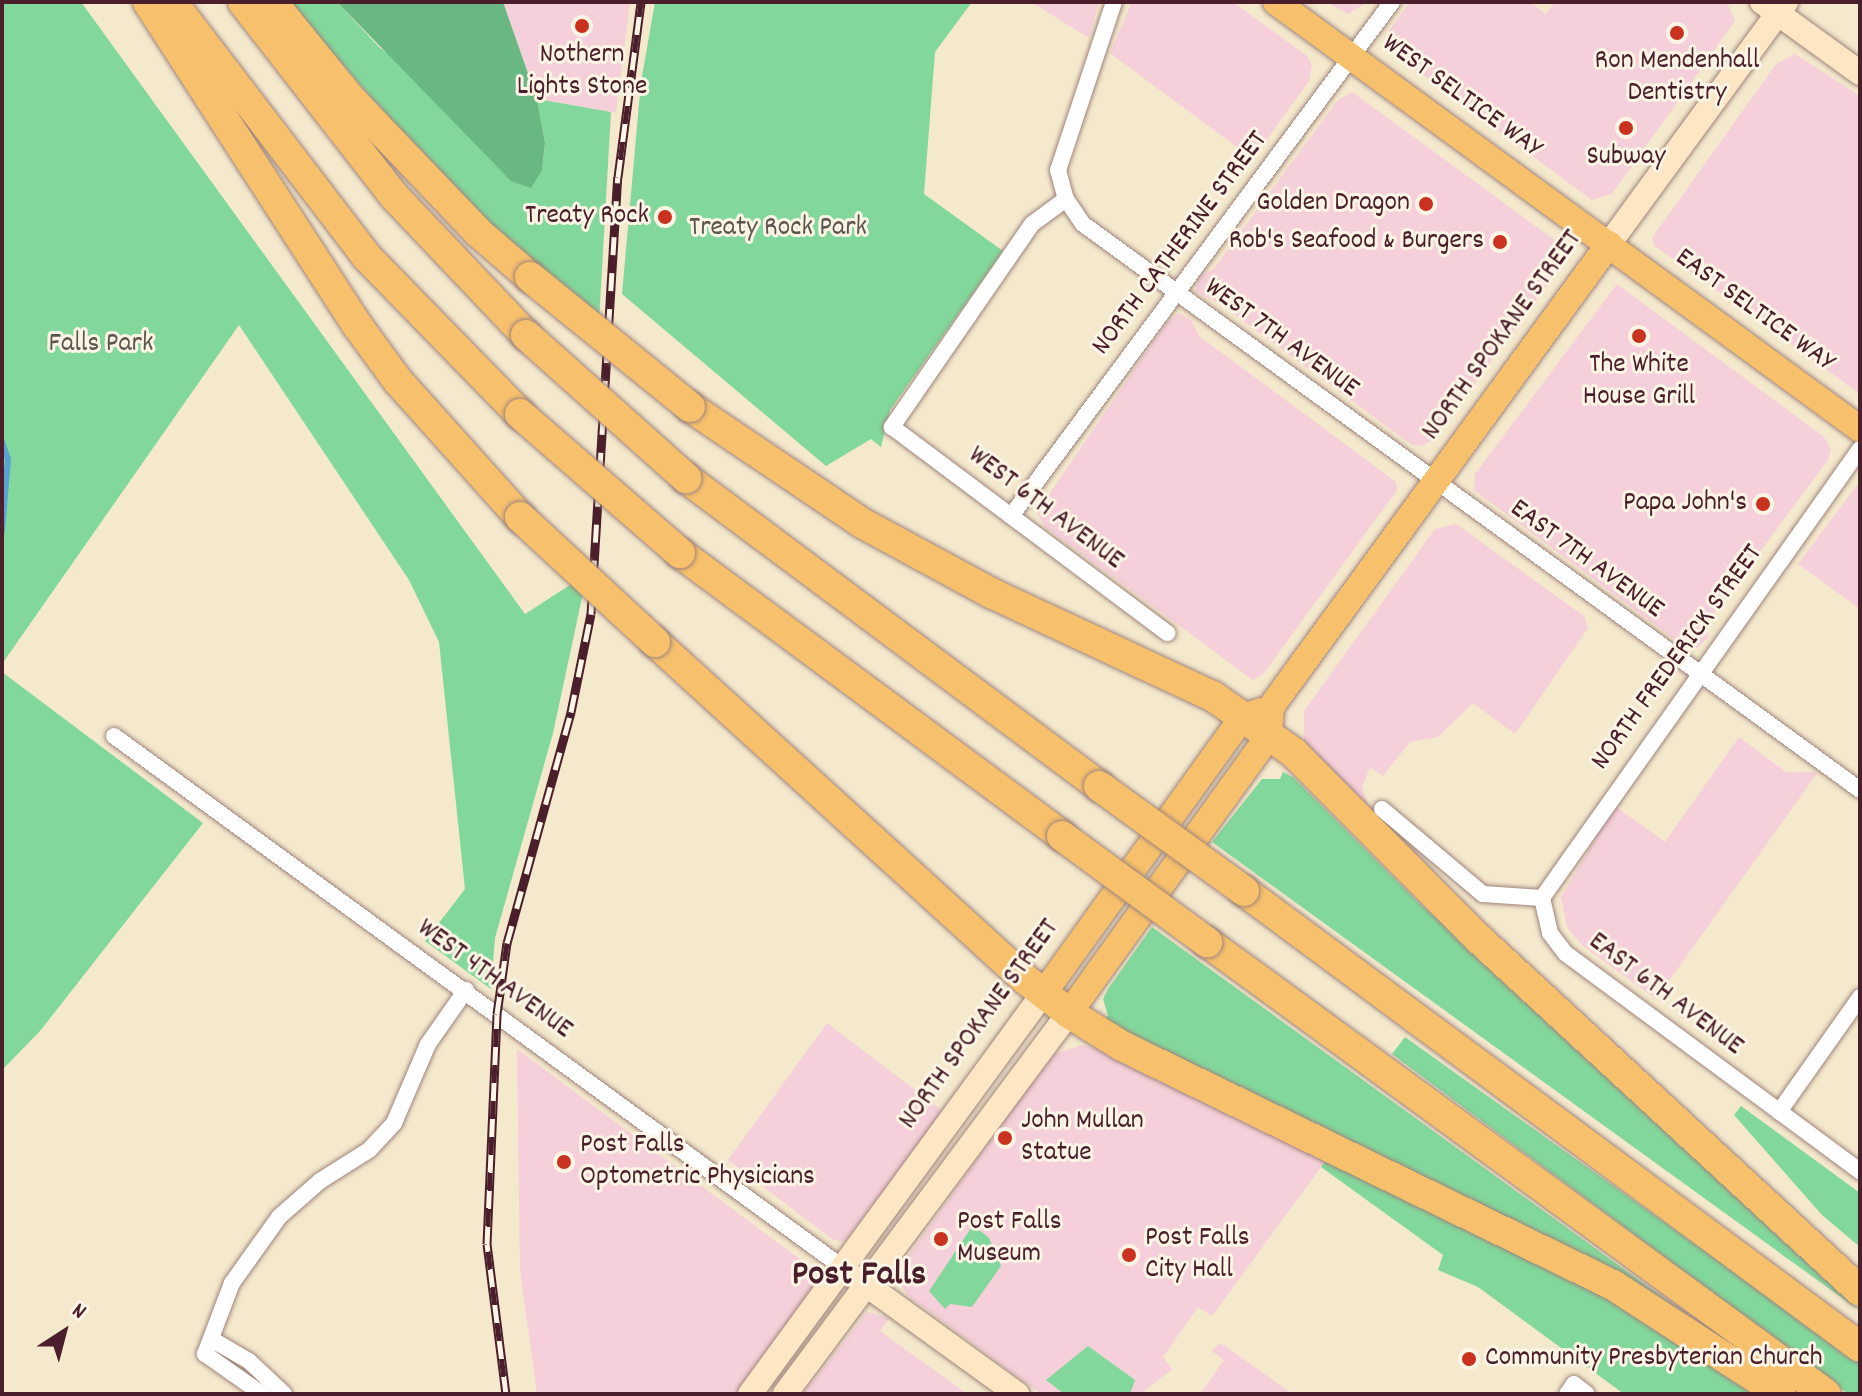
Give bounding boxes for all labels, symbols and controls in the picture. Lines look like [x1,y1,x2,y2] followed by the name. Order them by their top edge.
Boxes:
[573,17,591,35] marker: Nothern Lights Stone
[1668,24,1686,42] marker: Ron Mendenhall Dentistry
[1374,28,1548,166] street label: WEST SELTICE WAY
[517,39,647,105] place label: Nothern Lights Stone
[1595,45,1759,111] place label: Ron Mendenhall Dentistry
[1617,119,1635,137] marker: Subway
[1086,125,1276,363] street label: NORTH CATHERINE STREET
[1586,141,1666,175] place label: Subway
[1256,187,1410,221] place label: Golden Dragon
[1417,195,1435,213] marker: Golden Dragon
[525,200,649,234] place label: Treaty Rock
[656,208,674,226] marker: Treaty Rock
[689,212,867,246] park label: Treaty Rock Park
[1415,224,1591,448] street label: NORTH SPOKANE STREET
[1229,225,1484,259] place label: Rob's Seafood & Burgers
[1491,233,1509,251] marker: Rob's Seafood & Burgers
[1668,242,1840,380] street label: EAST SELTICE WAY
[1197,272,1365,406] street label: WEST 7TH AVENUE
[1630,327,1648,345] marker: The White House Grill
[49,328,153,362] park label: Falls Park
[1583,349,1695,415] place label: The White House Grill
[961,440,1129,578] street label: WEST 6TH AVENUE
[1623,487,1747,521] place label: Papa John's
[1502,493,1670,627] street label: EAST 7TH AVENUE
[1754,495,1772,513] marker: Papa John's
[1585,539,1771,777] street label: NORTH FREDERICK STREET
[410,912,578,1048] street label: WEST 4TH AVENUE
[892,913,1068,1137] street label: NORTH SPOKANE STREET
[1581,926,1749,1064] street label: EAST 6TH AVENUE
[1021,1105,1144,1171] place label: John Mullan Statue
[580,1129,815,1195] place label: Post Falls Optometric Physicians
[996,1129,1014,1147] marker: John Mullan Statue
[555,1153,573,1171] marker: Post Falls Optometric Physicians
[957,1206,1061,1272] place label: Post Falls Museum
[1145,1222,1249,1288] place label: Post Falls City Hall
[932,1230,950,1248] marker: Post Falls Museum
[1120,1246,1138,1264] marker: Post Falls City Hall
[792,1255,926,1299] district label: Post Falls
[24,1292,104,1372] north arrow
[65,1296,92,1328] text: N
[1485,1342,1822,1376] place label: Community Presbyterian Church
[1460,1350,1478,1368] marker: Community Presbyterian Church

